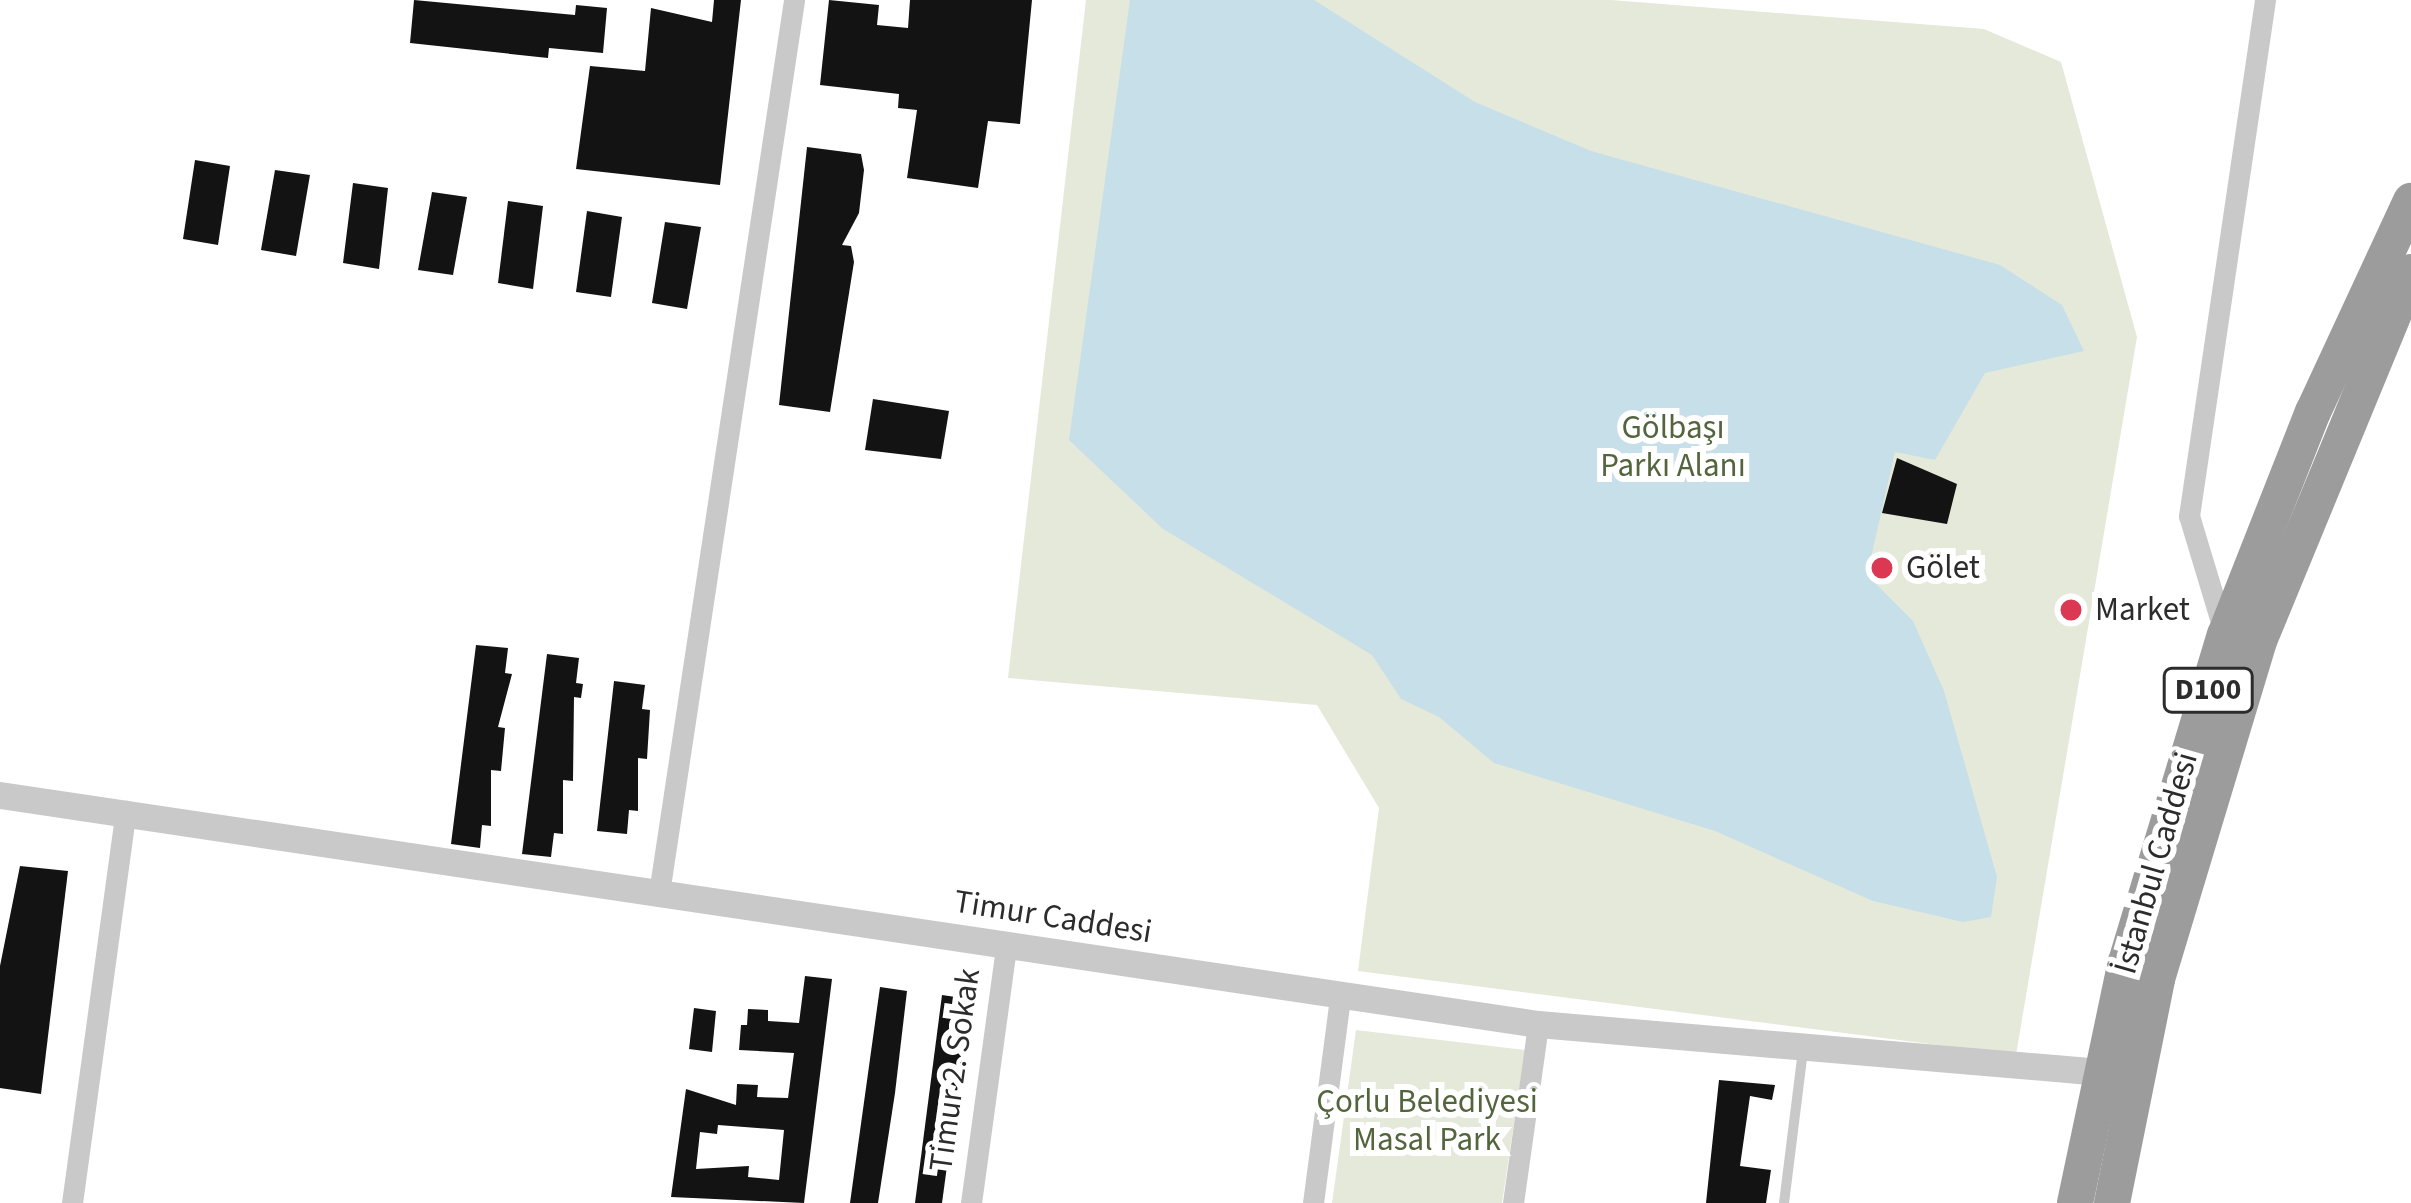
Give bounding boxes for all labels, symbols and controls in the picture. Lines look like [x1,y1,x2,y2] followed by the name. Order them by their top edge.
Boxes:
[1600,408,1746,486] park label: Gölbaşı Parkı Alanı
[1906,548,1980,588] place label: Gölet
[1869,555,1895,581] marker: Gölet
[2095,590,2190,630] place label: Market
[2058,597,2084,623] marker: Market
[2160,666,2256,714] road number: D100
[2105,748,2207,978] street label: İstanbul Caddesi
[951,882,1155,952] street label: Timur Caddesi
[921,966,989,1174] street label: Timur 2. Sokak
[1316,1082,1538,1160] park label: Çorlu Belediyesi Masal Park

